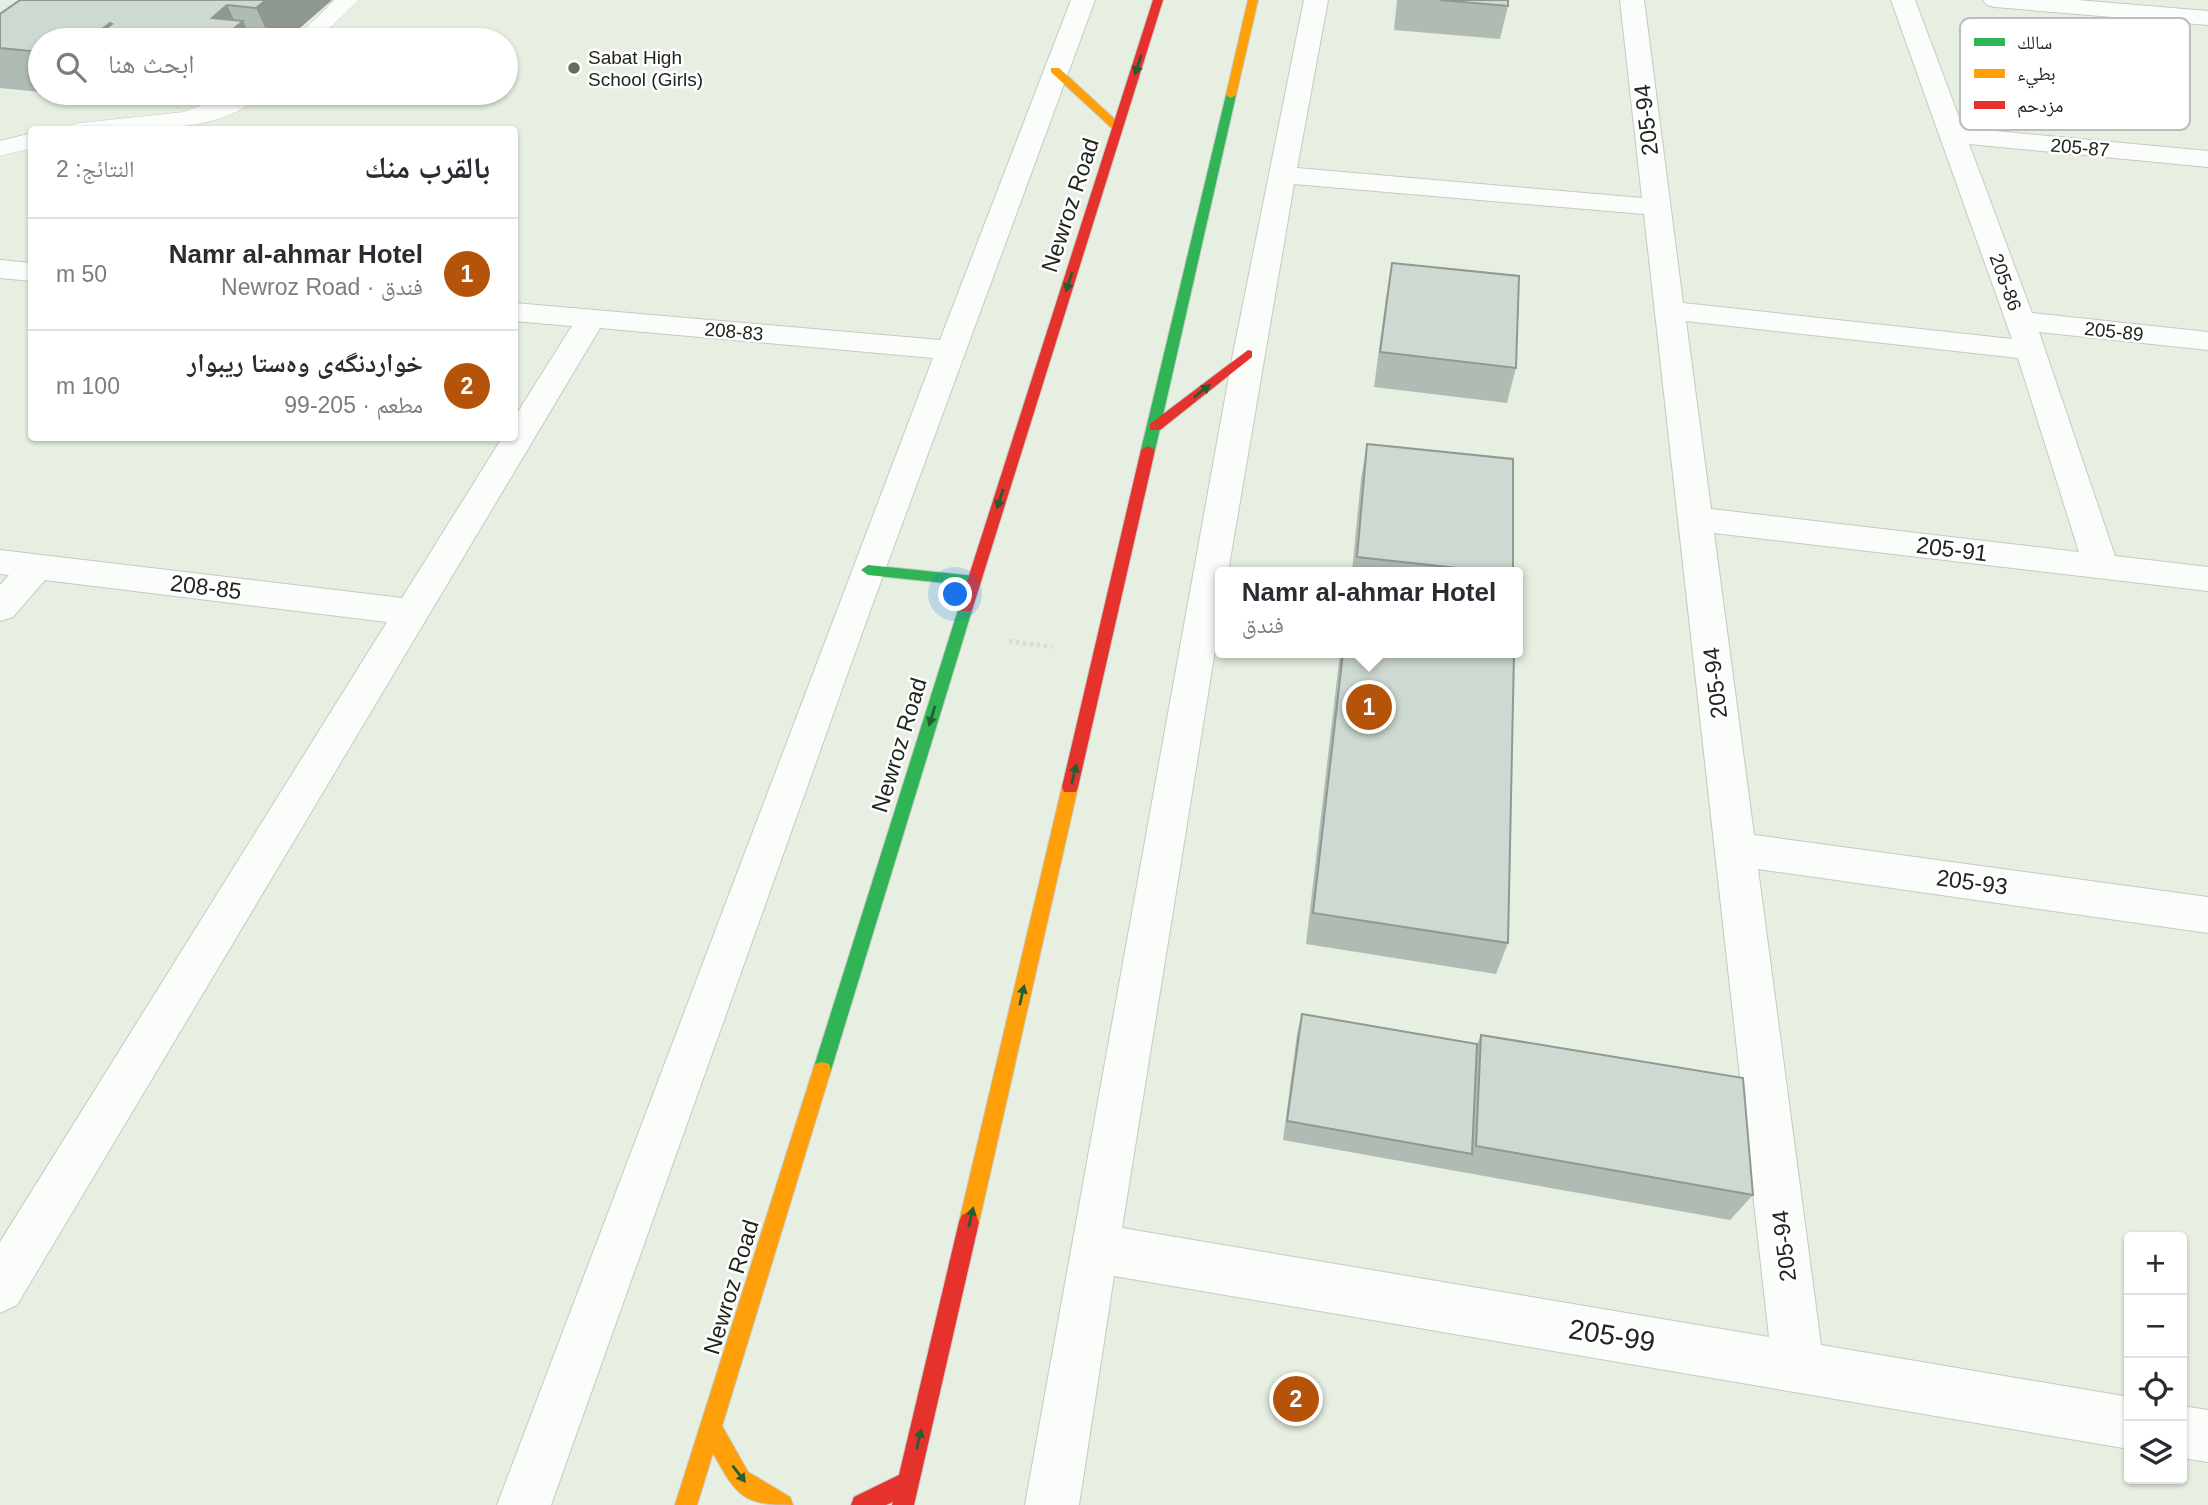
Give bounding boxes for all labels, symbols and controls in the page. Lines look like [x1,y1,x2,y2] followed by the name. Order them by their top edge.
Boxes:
[1960,18,2190,130] legend
[28,28,518,105] search box
[2017,32,2052,53] text: سالك
[588,47,703,90] place label: Sabat High School (Girls)
[52,48,90,86] icon: search
[108,49,195,79] text: ابحث هنا
[1132,55,1143,76] one-way arrow
[566,60,582,76] marker: Sabat High School (Girls)
[2017,63,2056,89] text: بطيء
[1629,83,1663,157] street label: 205-94
[2017,95,2063,118] text: مزدحم
[2050,134,2110,161] street label: 205-87
[1036,135,1104,275] street label: Newroz Road
[365,151,490,184] text: بالقرب منك
[56,156,134,182] text: النتائج: 2
[169,239,423,269] text: Namr al-ahmar Hotel
[1986,251,2026,314] street label: 205-86
[56,261,107,287] text: 50 m
[461,261,473,287] text: 1
[1063,272,1074,293] one-way arrow
[221,274,423,300] text: فندق · Newroz Road
[704,318,764,345] street label: 208-83
[2083,318,2144,345] street label: 205-89
[187,348,423,378] text: خواردنگەی وەستا ريبوار
[56,373,120,399] text: 100 m
[461,373,473,399] text: 2
[1192,383,1210,398] one-way arrow
[284,392,423,418] text: مطعم · 205-99
[994,488,1004,509] one-way arrow
[1915,532,1989,566] street label: 205-91
[1215,567,1523,658] popup
[169,570,243,604] street label: 208-85
[938,577,972,611] your location
[1242,577,1496,607] text: Namr al-ahmar Hotel
[1242,612,1284,638] text: فندق
[1698,646,1732,720] street label: 205-94
[866,675,932,815] street label: Newroz Road
[1346,681,1392,733] pin: 1
[926,706,936,727] one-way arrow
[1069,763,1080,785] one-way arrow
[1935,864,2009,900] street label: 205-93
[1017,984,1028,1006] one-way arrow
[965,1206,976,1228] one-way arrow
[1767,1209,1801,1283] street label: 205-94
[698,1217,764,1357] street label: Newroz Road
[2124,1232,2187,1484] map controls
[2124,1232,2187,1295] button: +
[2124,1295,2187,1358] button: −
[1566,1313,1657,1358] street label: 205-99
[2124,1358,2187,1421] button: locate
[1273,1373,1319,1425] pin: 2
[2124,1421,2187,1484] button: layers
[914,1427,925,1449] one-way arrow
[731,1465,746,1483] one-way arrow

